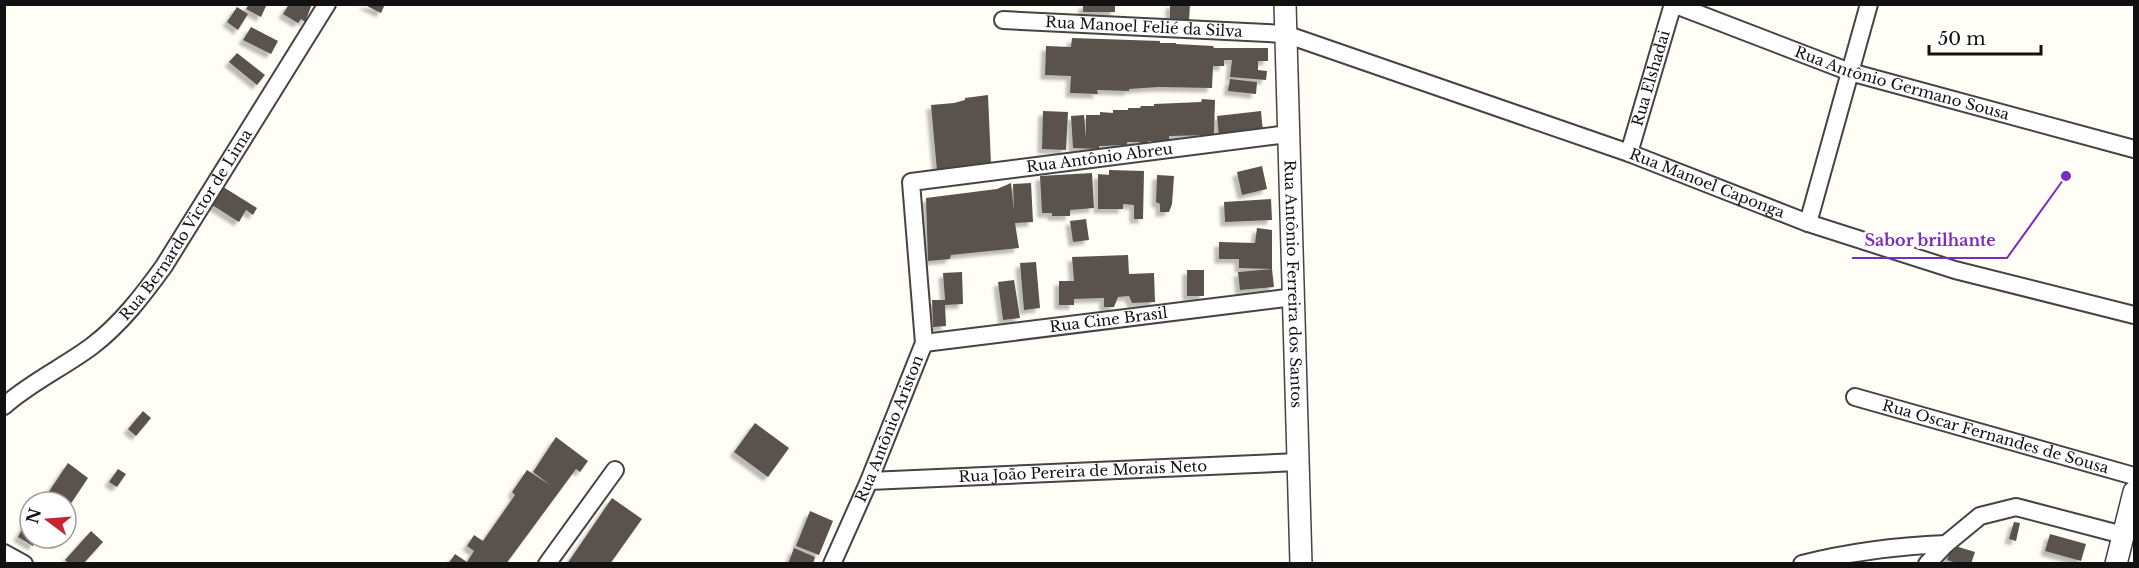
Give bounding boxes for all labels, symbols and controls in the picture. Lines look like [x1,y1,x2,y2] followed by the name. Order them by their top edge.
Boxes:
[1045,12,1244,41] street label: Rua Manoel Felié da Silva
[1929,18,2042,56] scale bar
[1627,28,1674,128] street label: Rua Elshadai
[1938,28,1986,50] text: 50 m
[1792,42,2012,124] street label: Rua Antônio Germano Sousa
[115,125,256,324] street label: Rua Bernardo Victor de Lima
[1025,139,1174,176] street label: Rua Antônio Abreu
[1627,144,1788,222] street label: Rua Manoel Caponga
[1280,160,1307,408] street label: Rua Antônio Ferreira dos Santos
[1852,224,2007,258] callout: Sabor brilhante
[1865,230,1996,250] text: Sabor brilhante
[1049,303,1169,336] street label: Rua Cine Brasil
[851,352,927,505] street label: Rua Antônio Ariston
[1880,395,2112,478] street label: Rua Oscar Fernandes de Sousa
[958,456,1208,486] street label: Rua João Pereira de Morais Neto
[18,490,78,550] north arrow
[22,506,45,526] text: N

